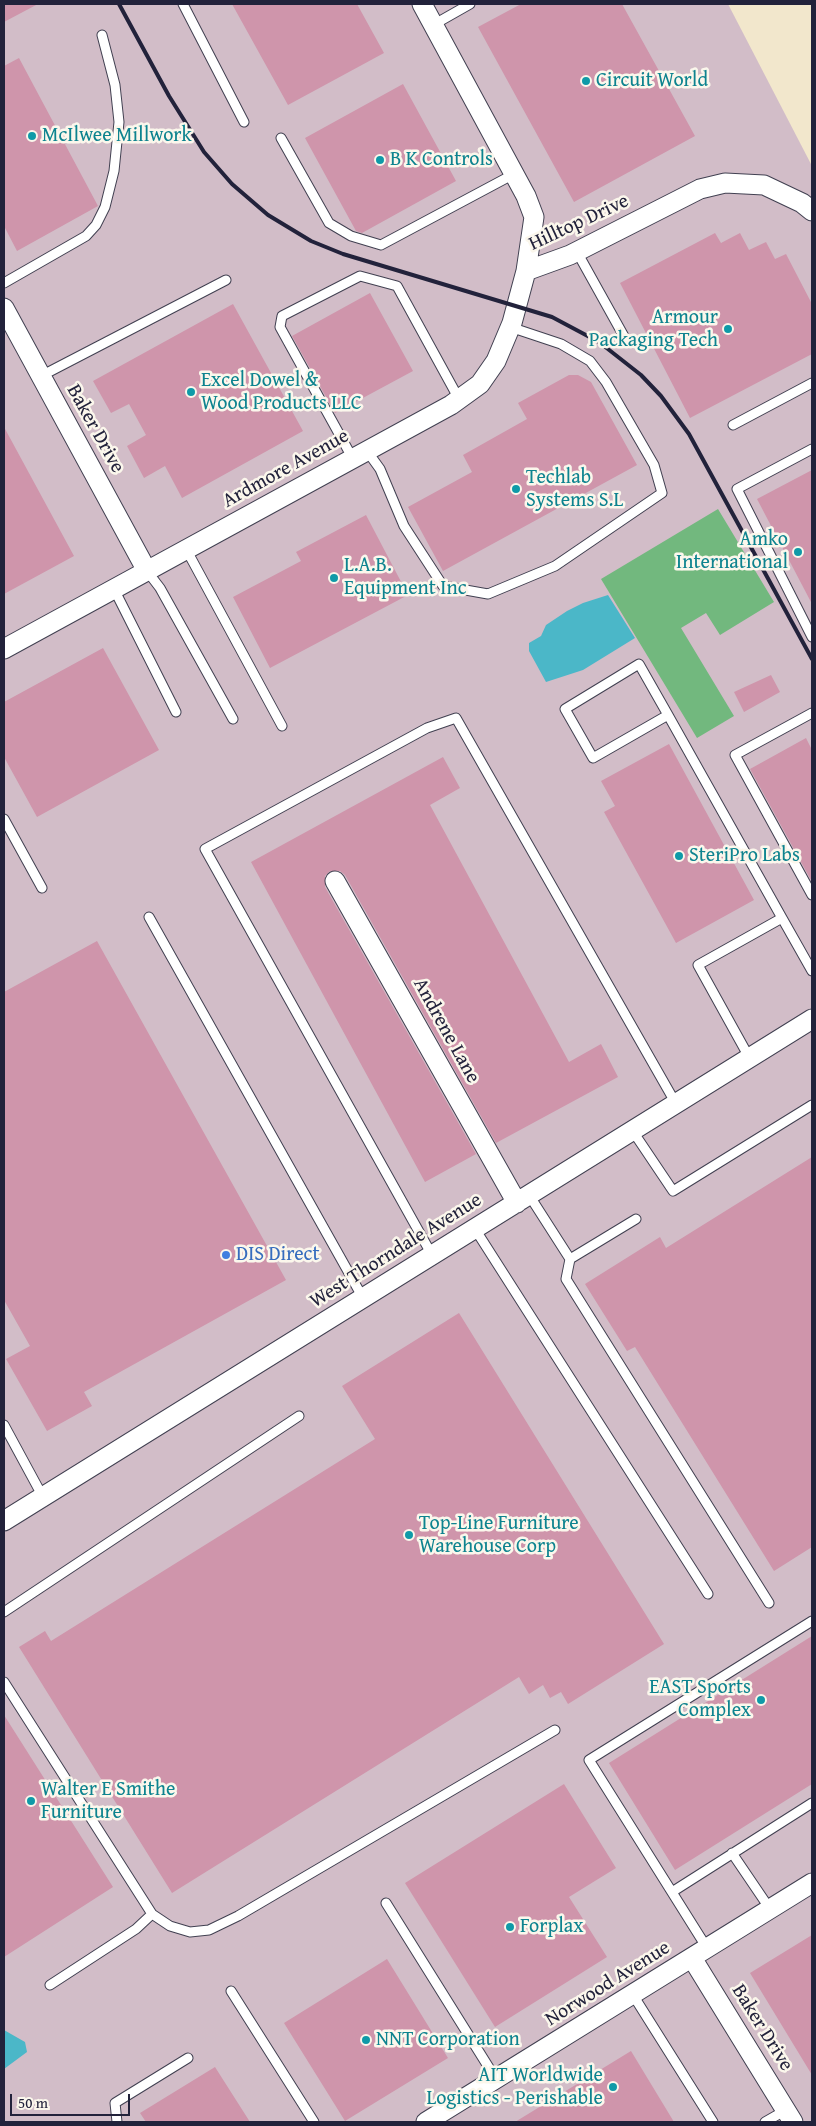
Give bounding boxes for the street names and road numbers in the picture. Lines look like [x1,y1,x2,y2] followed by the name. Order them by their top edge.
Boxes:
[525,189,633,257] street label: Hilltop Drive
[61,381,129,477] street label: Baker Drive
[219,424,353,514] street label: Ardmore Avenue
[407,974,485,1088] street label: Andrene Lane
[306,1188,486,1314] street label: West Thorndale Avenue
[541,1936,675,2032] street label: Norwood Avenue
[726,1980,798,2076] street label: Baker Drive

